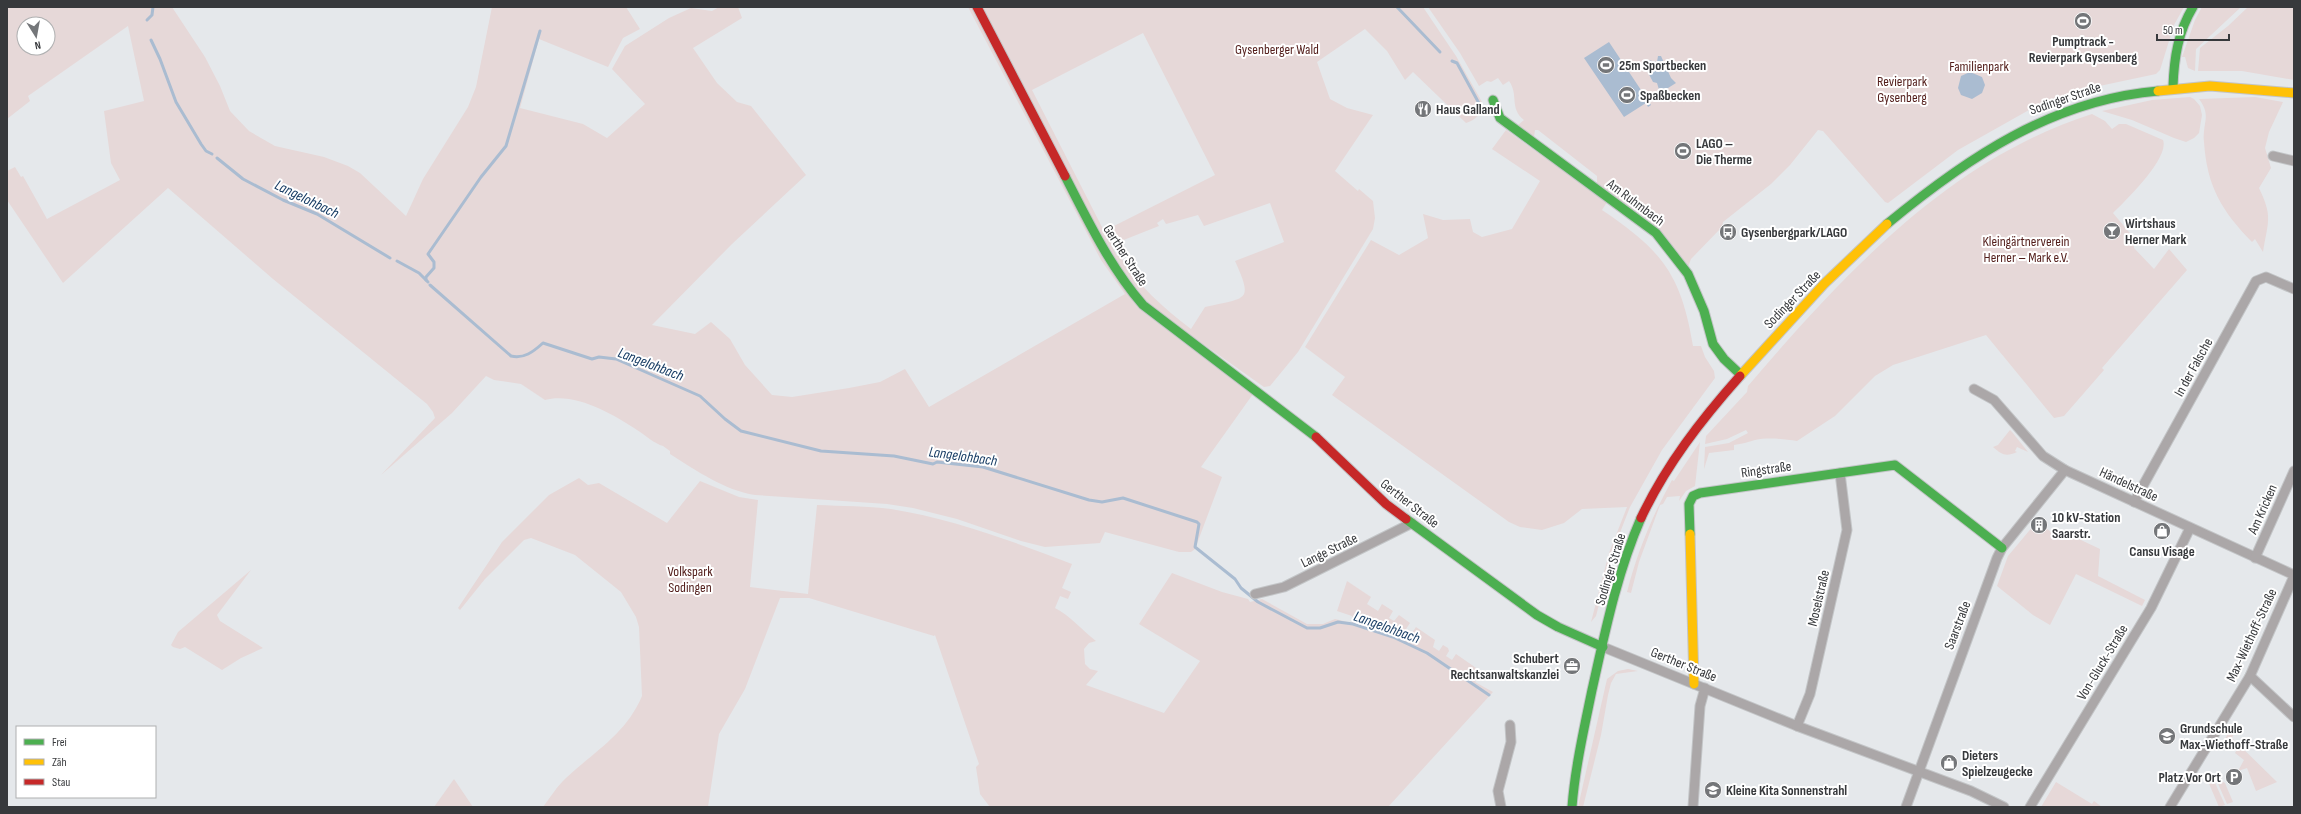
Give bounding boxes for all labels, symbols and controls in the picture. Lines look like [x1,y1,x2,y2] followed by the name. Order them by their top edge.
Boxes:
[2073,11,2093,31] sports icon: Pumptrack - Revierpark Gysenberg
[16,16,56,56] north arrow
[2157,16,2229,42] scale bar
[2163,23,2183,38] text: 50 m
[2029,33,2137,66] place label: Pumptrack - Revierpark Gysenberg
[34,38,42,52] text: N
[1235,41,1319,58] park label: Gysenberger Wald
[1596,55,1616,75] sports icon: 25m Sportbecken
[1619,57,1706,74] place label: 25m Sportbecken
[1949,58,2009,75] park label: Familienpark
[1877,73,1928,106] park label: Revierpark Gysenberg
[2027,78,2103,119] street label: Sodinger Straße
[1617,85,1637,105] sports icon: Spaßbecken
[1640,87,1700,104] place label: Spaßbecken
[1413,99,1433,119] restaurant icon: Haus Galland
[1436,101,1500,118] place label: Haus Galland
[1696,135,1752,168] place label: LAGO – Die Therme
[1673,141,1693,161] sports icon: LAGO – Die Therme
[1603,175,1668,230] street label: Am Ruhmbach
[272,176,342,223] water label: Langelohbach
[2125,215,2186,248] place label: Wirtshaus Herner Mark
[1099,221,1152,289] street label: Gerther Straße
[2102,221,2122,241] bar icon: Wirtshaus Herner Mark
[1718,222,1738,242] bus stop icon: Gysenbergpark/LAGO
[1741,224,1847,241] place label: Gysenbergpark/LAGO
[1982,233,2070,266] park label: Kleingärtnerverein Herner – Mark e.V.
[1760,267,1824,332] street label: Sodinger Straße
[2170,335,2216,399] street label: In der Falsche
[615,343,686,386] water label: Langelohbach
[927,442,998,471] water label: Langelohbach
[1740,458,1792,481] street label: Ringstraße
[2097,464,2161,505] street label: Händelstraße
[1377,475,1442,532] street label: Gerther Straße
[2244,482,2281,538] street label: Am Kricken
[2052,509,2120,542] place label: 10 kV-Station Saarstr.
[2029,515,2049,535] building icon: 10 kV-Station Saarstr.
[2152,521,2172,541] shop icon: Cansu Visage
[1298,529,1360,571] street label: Lange Straße
[1591,531,1630,607] street label: Sodinger Straße
[2129,543,2195,560] place label: Cansu Visage
[668,563,713,596] park label: Volkspark Sodingen
[1804,568,1833,628] street label: Moselstraße
[2222,586,2280,685] street label: Max-Wiethoff-Straße
[1940,599,1974,652] street label: Saarstraße
[1351,607,1422,648] water label: Langelohbach
[2073,621,2132,703] street label: Von-Gluck-Straße
[1648,643,1719,685] street label: Gerther Straße
[1450,650,1559,683] place label: Schubert Rechtsanwaltskanzlei
[1562,656,1582,676] office icon: Schubert Rechtsanwaltskanzlei
[2180,720,2288,753] place label: Grundschule Max-Wiethoff-Straße
[16,726,156,798] legend
[2157,726,2177,746] school or university icon: Grundschule Max-Wiethoff-Straße
[52,735,67,750] text: Frei
[1962,747,2033,780] place label: Dieters Spielzeugecke
[1939,753,1959,773] shop icon: Dieters Spielzeugecke
[52,755,67,770] text: Zäh
[2224,767,2244,787] parking icon: Platz Vor Ort
[2158,769,2221,786] place label: Platz Vor Ort
[52,775,70,790] text: Stau
[1703,780,1723,800] school or university icon: Kleine Kita Sonnenstrahl
[1726,782,1847,799] place label: Kleine Kita Sonnenstrahl

